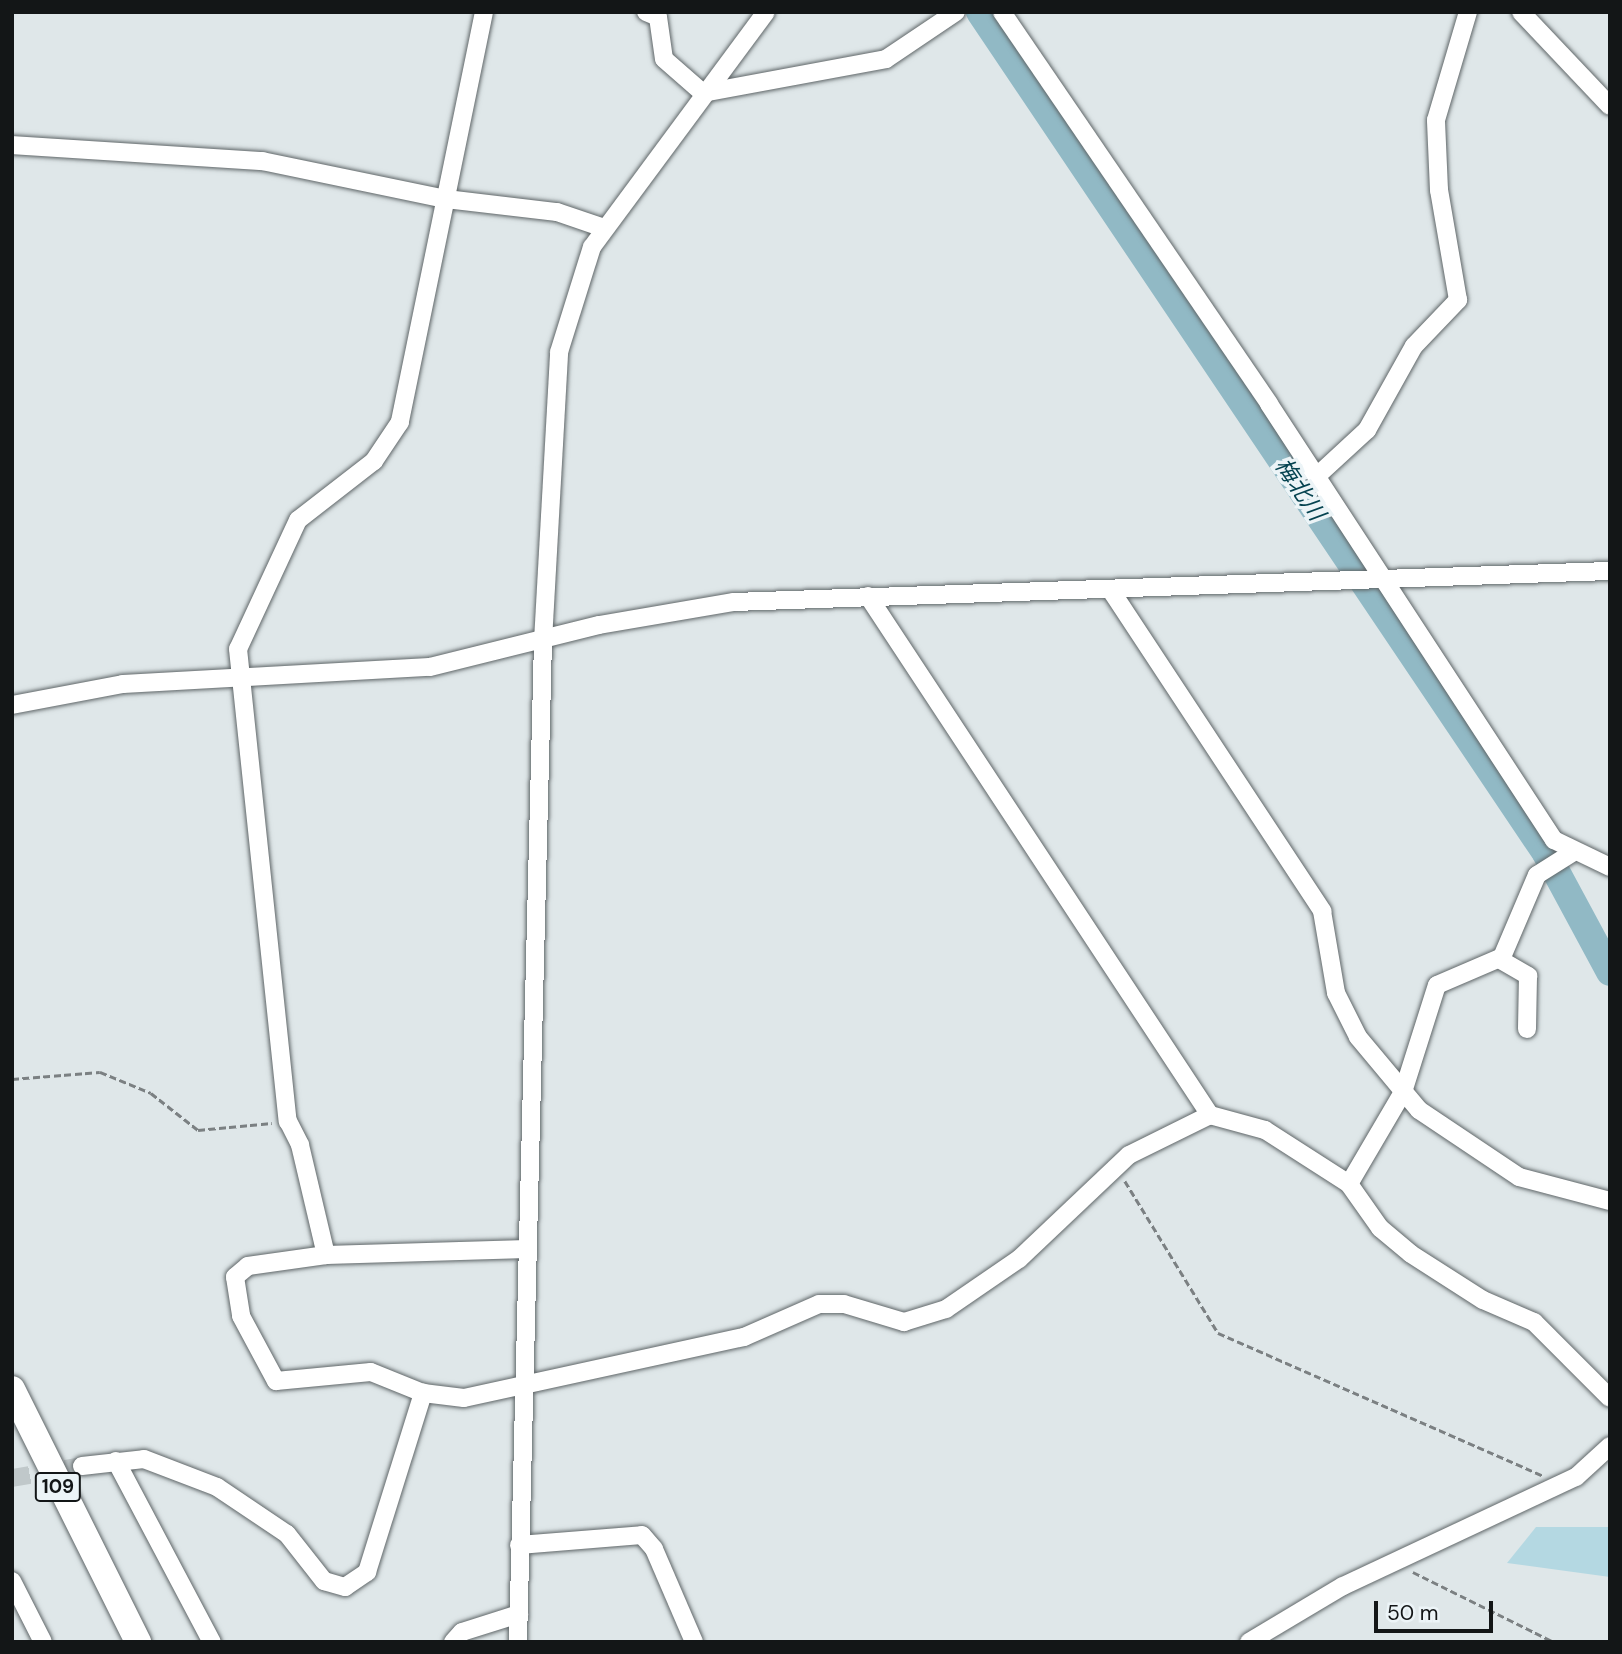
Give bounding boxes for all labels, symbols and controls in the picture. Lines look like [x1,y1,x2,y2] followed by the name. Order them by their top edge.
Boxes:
[1269,453,1331,525] water label: 梅北川
[34,1471,82,1502] road number: 109
[1377,1588,1496,1632] scale bar
[1387,1599,1438,1627] text: 50 m

